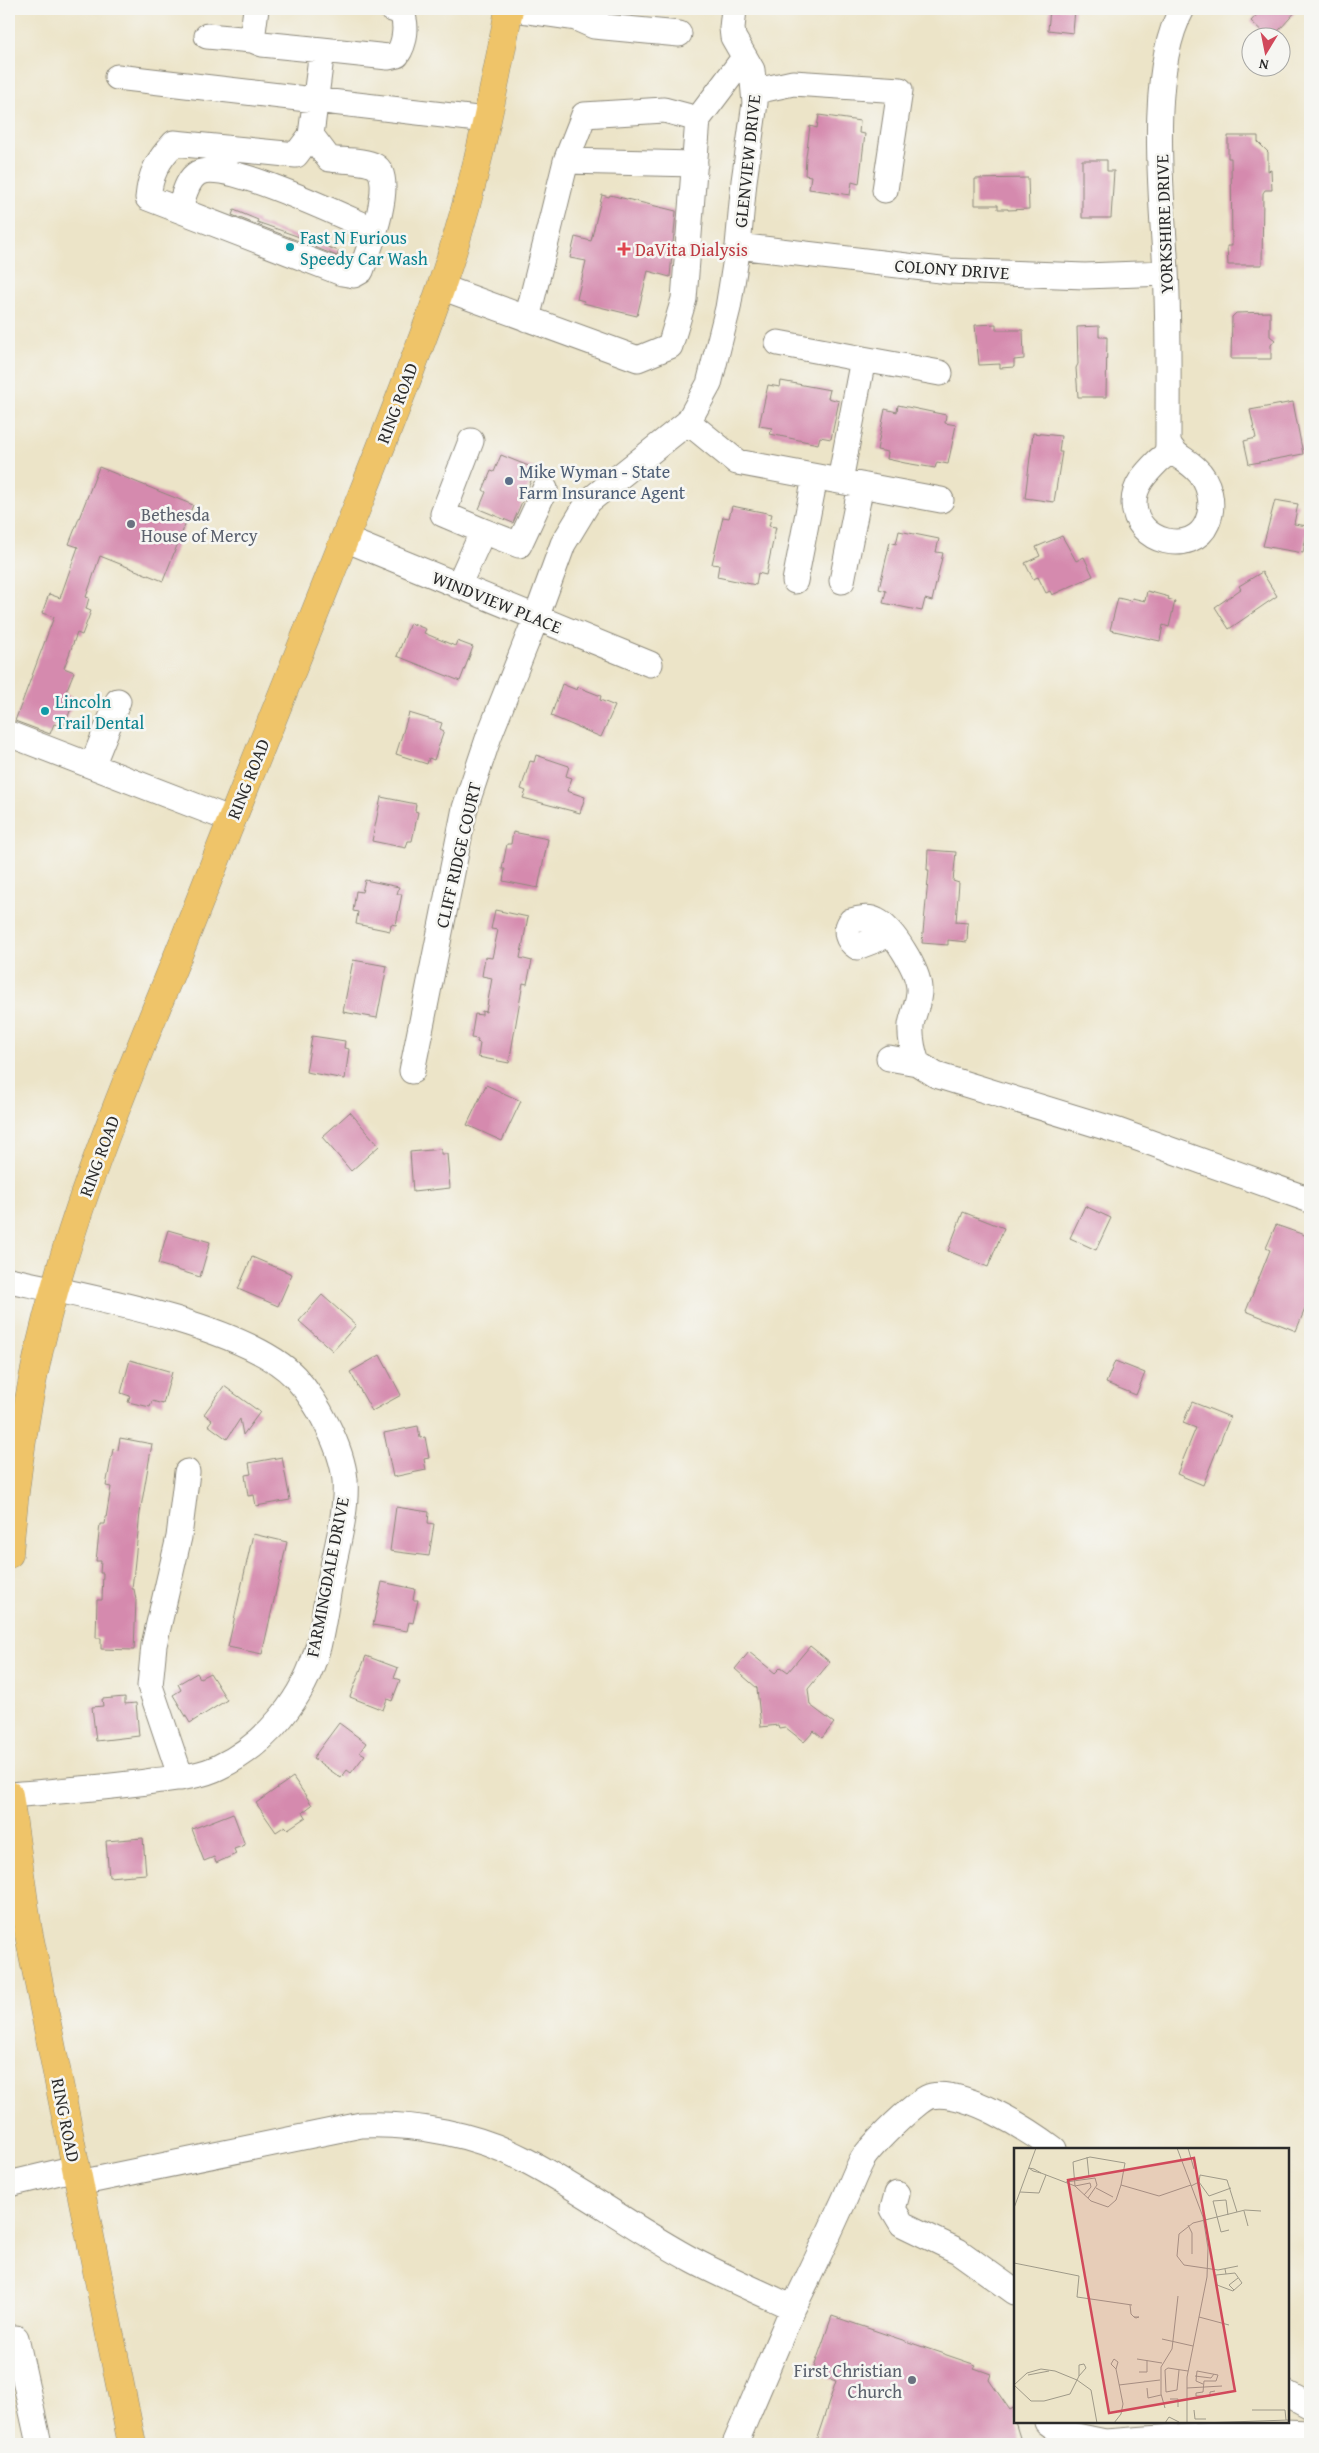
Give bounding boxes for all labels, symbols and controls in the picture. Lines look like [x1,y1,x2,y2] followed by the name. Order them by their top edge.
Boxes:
[1242,28,1292,78] north arrow
[1257,54,1270,75] text: N
[727,93,767,229] street label: GLENVIEW DRIVE
[1148,154,1180,294] street label: YORKSHIRE DRIVE
[300,224,428,272] place label: Fast N Furious Speedy Car Wash
[635,236,748,263] place label: DaVita Dialysis
[284,241,296,253] marker: Fast N Furious Speedy Car Wash
[617,242,631,256] marker: DaVita Dialysis
[894,252,1010,286] street label: COLONY DRIVE
[369,358,425,447] street label: RING ROAD
[519,458,686,506] place label: Mike Wyman - State Farm Insurance Agent
[503,475,515,487] marker: Mike Wyman - State Farm Insurance Agent
[141,501,258,549] place label: Bethesda House of Mercy
[125,518,137,530] marker: Bethesda House of Mercy
[428,564,566,640] street label: WINDVIEW PLACE
[55,688,144,736] place label: Lincoln Trail Dental
[39,705,51,717] marker: Lincoln Trail Dental
[220,735,276,823] street label: RING ROAD
[428,779,488,931] street label: CLIFF RIDGE COURT
[72,1111,126,1200] street label: RING ROAD
[298,1495,356,1659] street label: FARMINGDALE DRIVE
[45,2076,87,2164] street label: RING ROAD
[1014,2148,1289,2423] inset map
[794,2357,902,2405] place label: First Christian Church
[906,2374,918,2386] marker: First Christian Church

